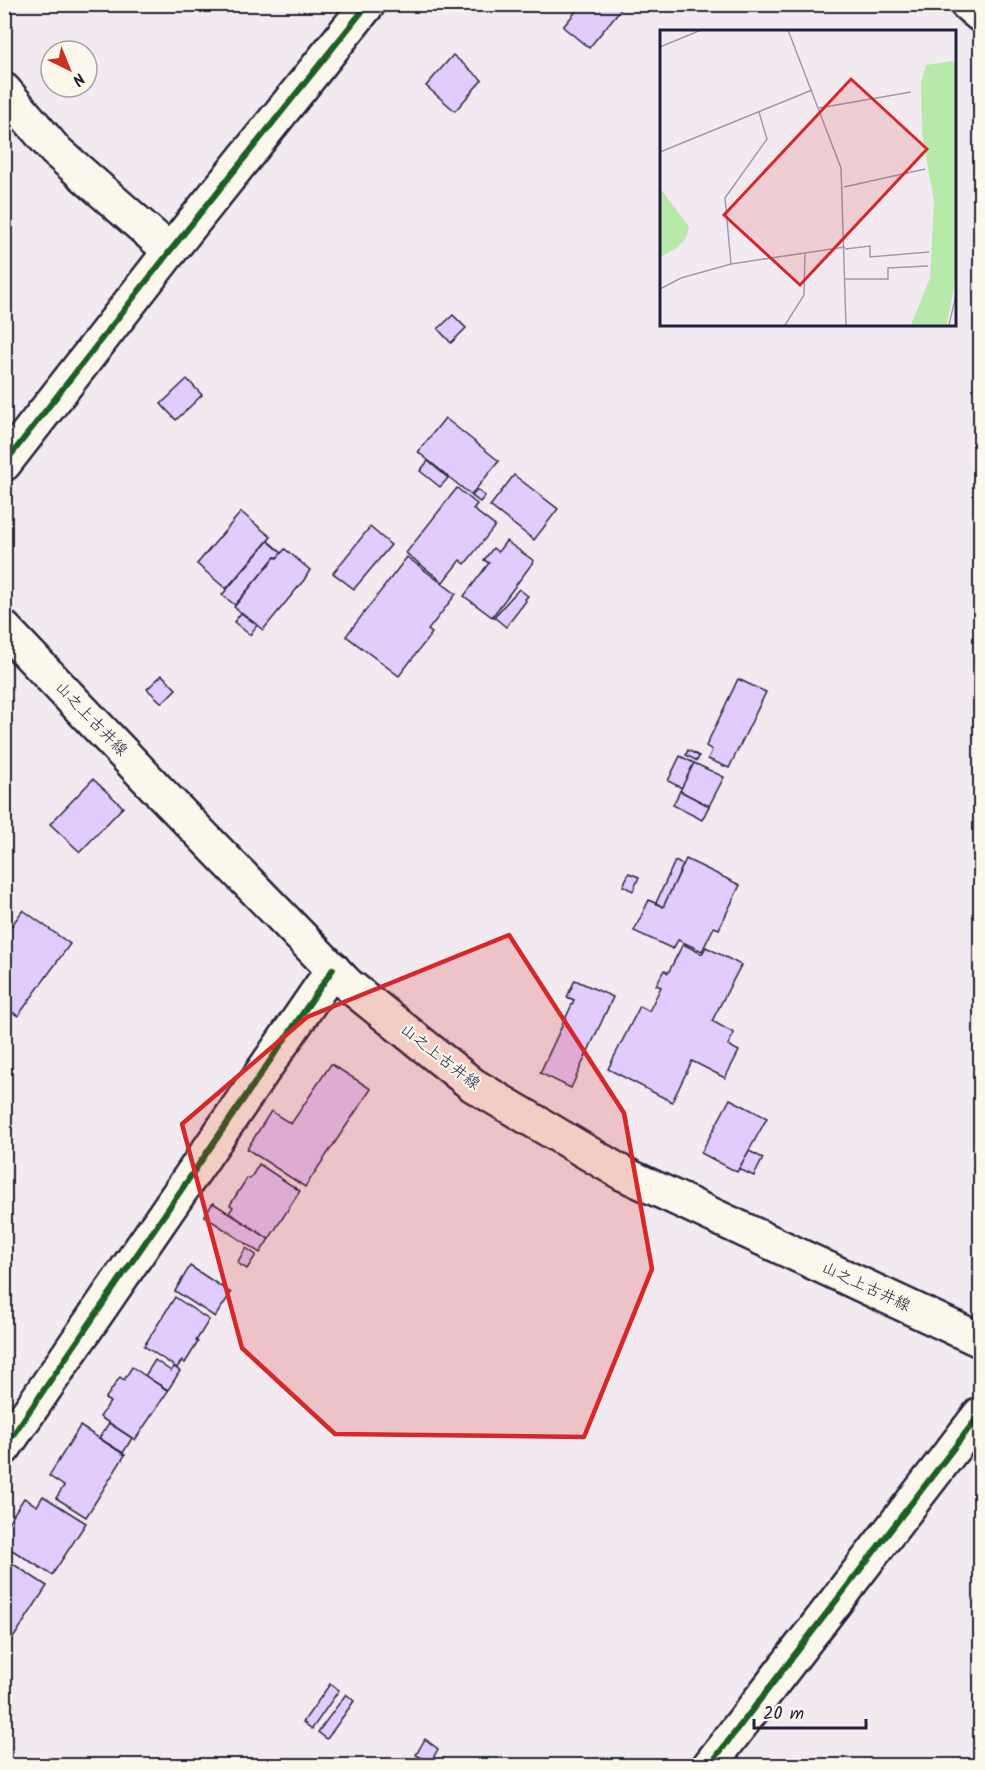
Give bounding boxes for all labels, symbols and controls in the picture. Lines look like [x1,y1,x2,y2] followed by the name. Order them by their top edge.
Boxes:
[660,30,955,326] inset map
[39,39,99,99] north arrow
[66,66,90,91] text: N
[49,676,133,762] street label: 山之上古井線
[394,1018,486,1096] street label: 山之上古井線
[817,1255,915,1319] street label: 山之上古井線
[754,1692,866,1730] scale bar
[763,1700,804,1729] text: 20 m

